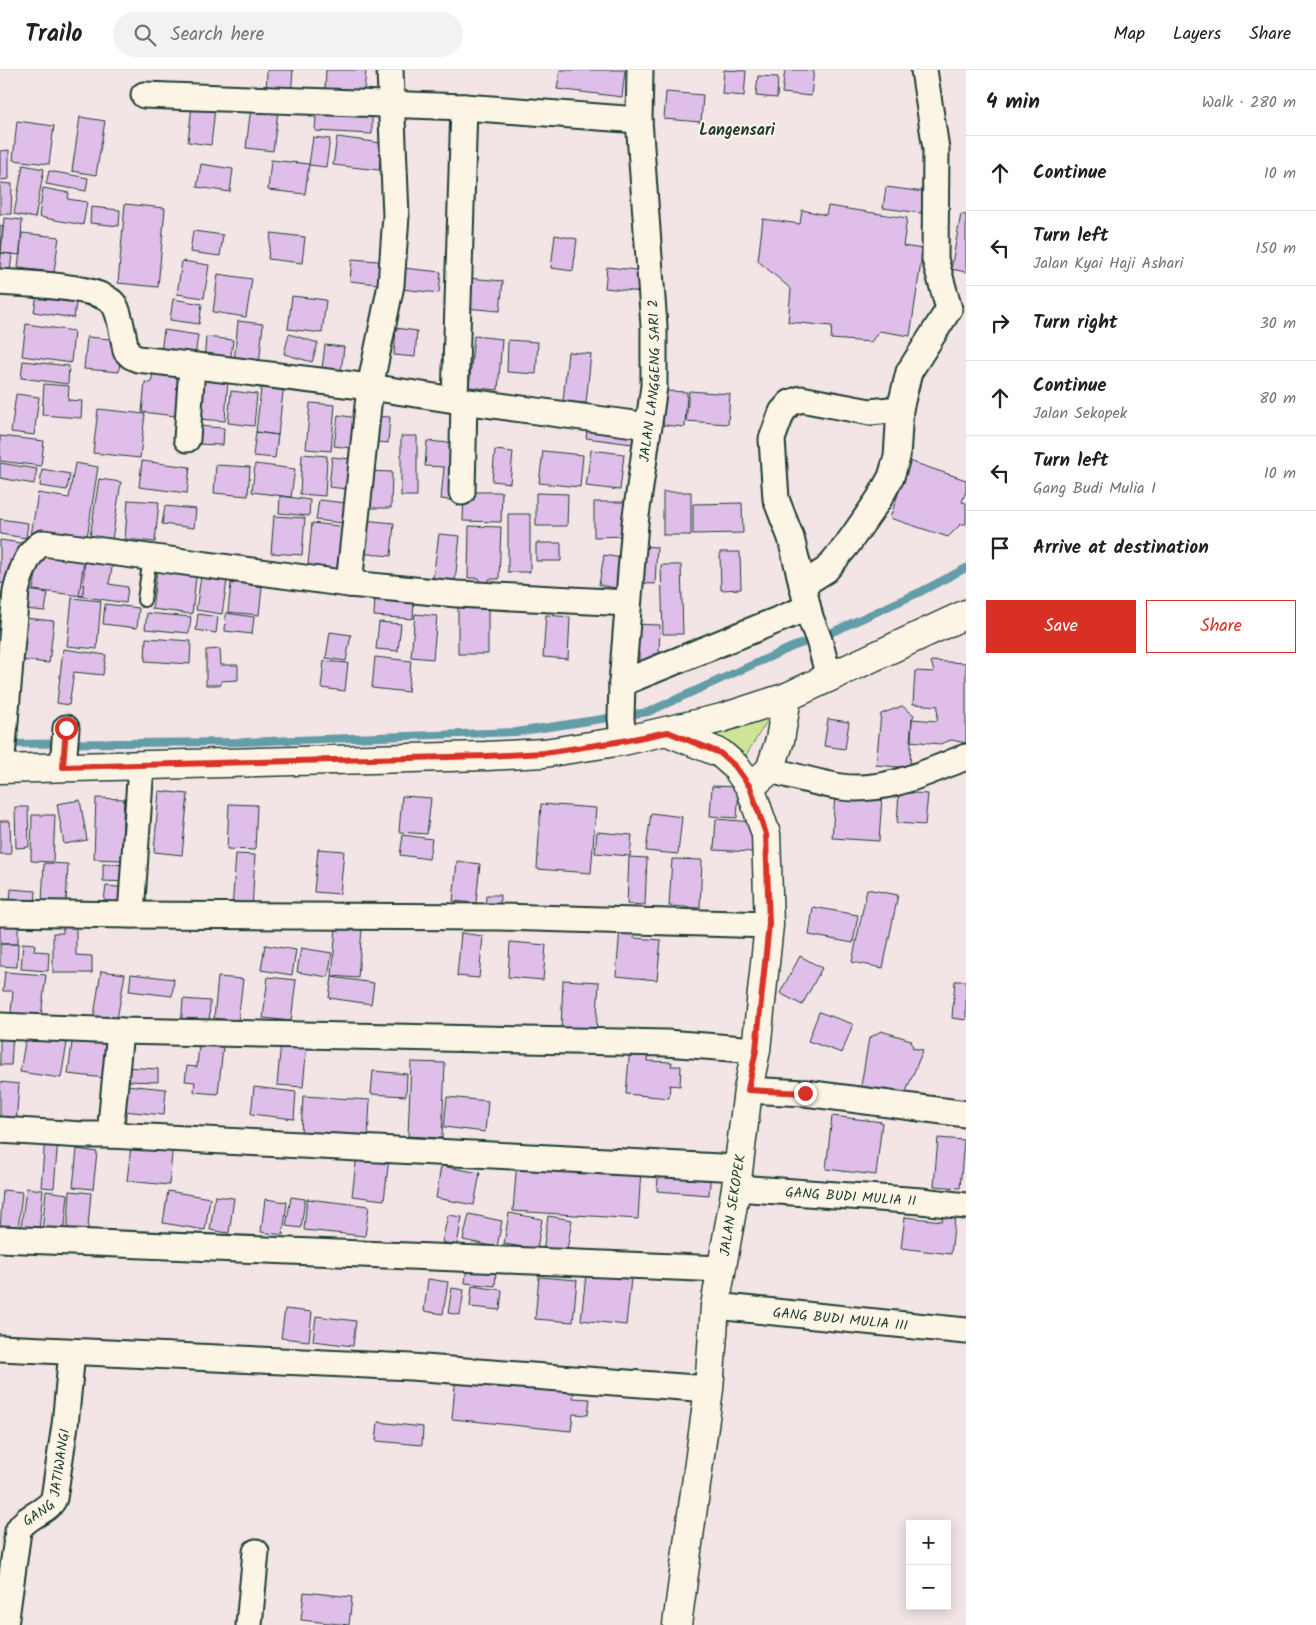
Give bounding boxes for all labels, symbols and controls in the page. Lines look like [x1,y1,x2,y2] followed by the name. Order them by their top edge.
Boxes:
[113,12,463,57] search box
[25,15,83,54] text: Trailo
[171,20,264,50] text: Search here
[1114,20,1145,49] text: Map
[1173,20,1221,49] text: Layers
[1249,20,1291,49] text: Share
[131,21,159,49] icon: search
[986,86,1040,119] text: 4 min
[1202,90,1296,115] text: Walk · 280 m
[699,118,776,143] district label: Langensari
[1033,158,1106,188] text: Continue
[986,159,1014,187] icon: ahead
[1264,161,1296,186] text: 10 m
[1033,221,1108,251] text: Turn left
[986,234,1014,262] icon: left
[1255,236,1296,261] text: 150 m
[1033,251,1183,276] text: Jalan Kyai Haji Ashari
[634,299,666,463] street label: JALAN LANGGENG SARI 2
[1033,308,1118,338] text: Turn right
[986,309,1014,337] icon: right
[1260,311,1296,336] text: 30 m
[1033,371,1106,401] text: Continue
[986,384,1014,412] icon: ahead
[1259,386,1296,411] text: 80 m
[1033,401,1127,426] text: Jalan Sekopek
[1033,446,1108,476] text: Turn left
[986,459,1014,487] icon: left
[1264,461,1296,486] text: 10 m
[1033,476,1156,501] text: Gang Budi Mulia I
[1033,533,1209,563] text: Arrive at destination
[986,534,1014,562] icon: arrive
[986,600,1136,653] button: Save
[1146,600,1296,653] button: Share
[55,717,78,740] route start
[794,1082,817,1105] route end
[714,1152,752,1258] street label: JALAN SEKOPEK
[784,1181,917,1213] street label: GANG BUDI MULIA II
[772,1302,909,1337] street label: GANG BUDI MULIA III
[18,1427,76,1532] street label: GANG JATIWANGI
[906,1520,951,1610] map controls
[906,1520,951,1565] button: +
[906,1565,951,1610] button: −

